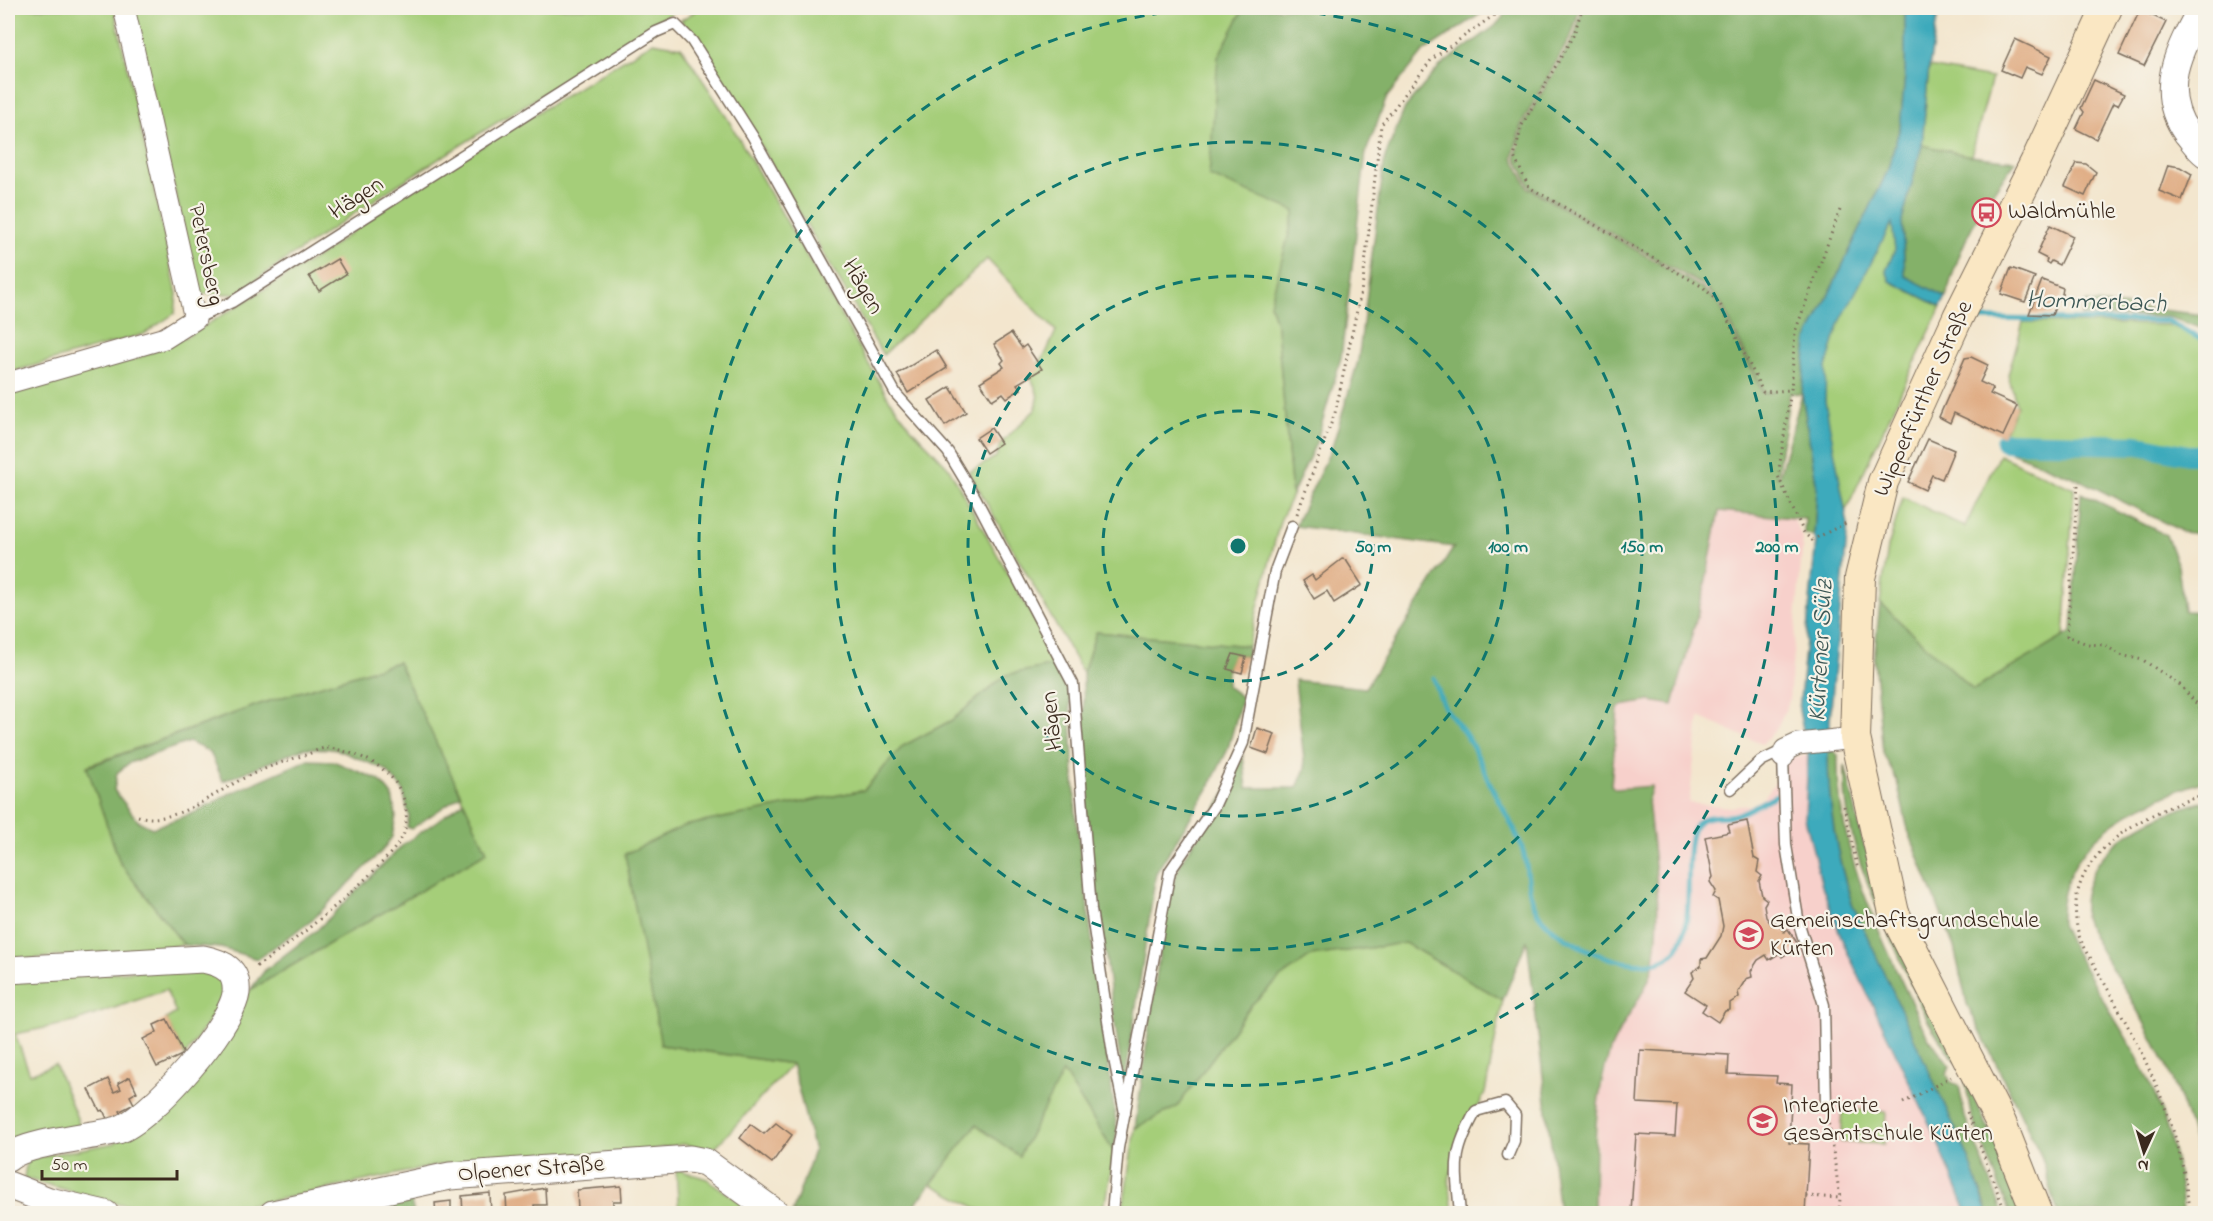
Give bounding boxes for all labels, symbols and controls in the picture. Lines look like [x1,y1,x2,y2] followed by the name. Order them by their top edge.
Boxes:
[323,168,391,230] street label: Hägen
[2008,195,2116,230] place label: Waldmühle
[1971,196,2003,228] bus stop icon: Waldmühle
[177,201,233,309] street label: Petersberg
[832,252,892,322] street label: Hägen
[2025,282,2167,324] water label: Hommerbach
[1865,295,1983,503] street label: Wipperfürther Straße
[1355,535,1391,561] text: 50 m
[1488,535,1528,561] text: 100 m
[1621,535,1663,561] text: 150 m
[1755,535,1799,561] text: 200 m
[1228,536,1248,556] centre of rings
[1799,577,1845,723] water label: Kürtener Sülz
[1032,690,1074,752] street label: Hägen
[1770,904,2039,967] place label: Gemeinschaftsgrundschule Kürten
[1733,919,1765,951] school or university icon: Gemeinschaftsgrundschule Kürten
[1783,1089,1993,1152] place label: Integrierte Gesamtschule Kürten
[1746,1104,1778,1136] school or university icon: Integrierte Gesamtschule Kürten
[2114,1122,2174,1182] north arrow
[42,1143,177,1181] scale bar
[457,1147,606,1193] street label: Olpener Straße
[51,1153,88,1179] text: 50 m
[2137,1153,2149,1177] text: N

